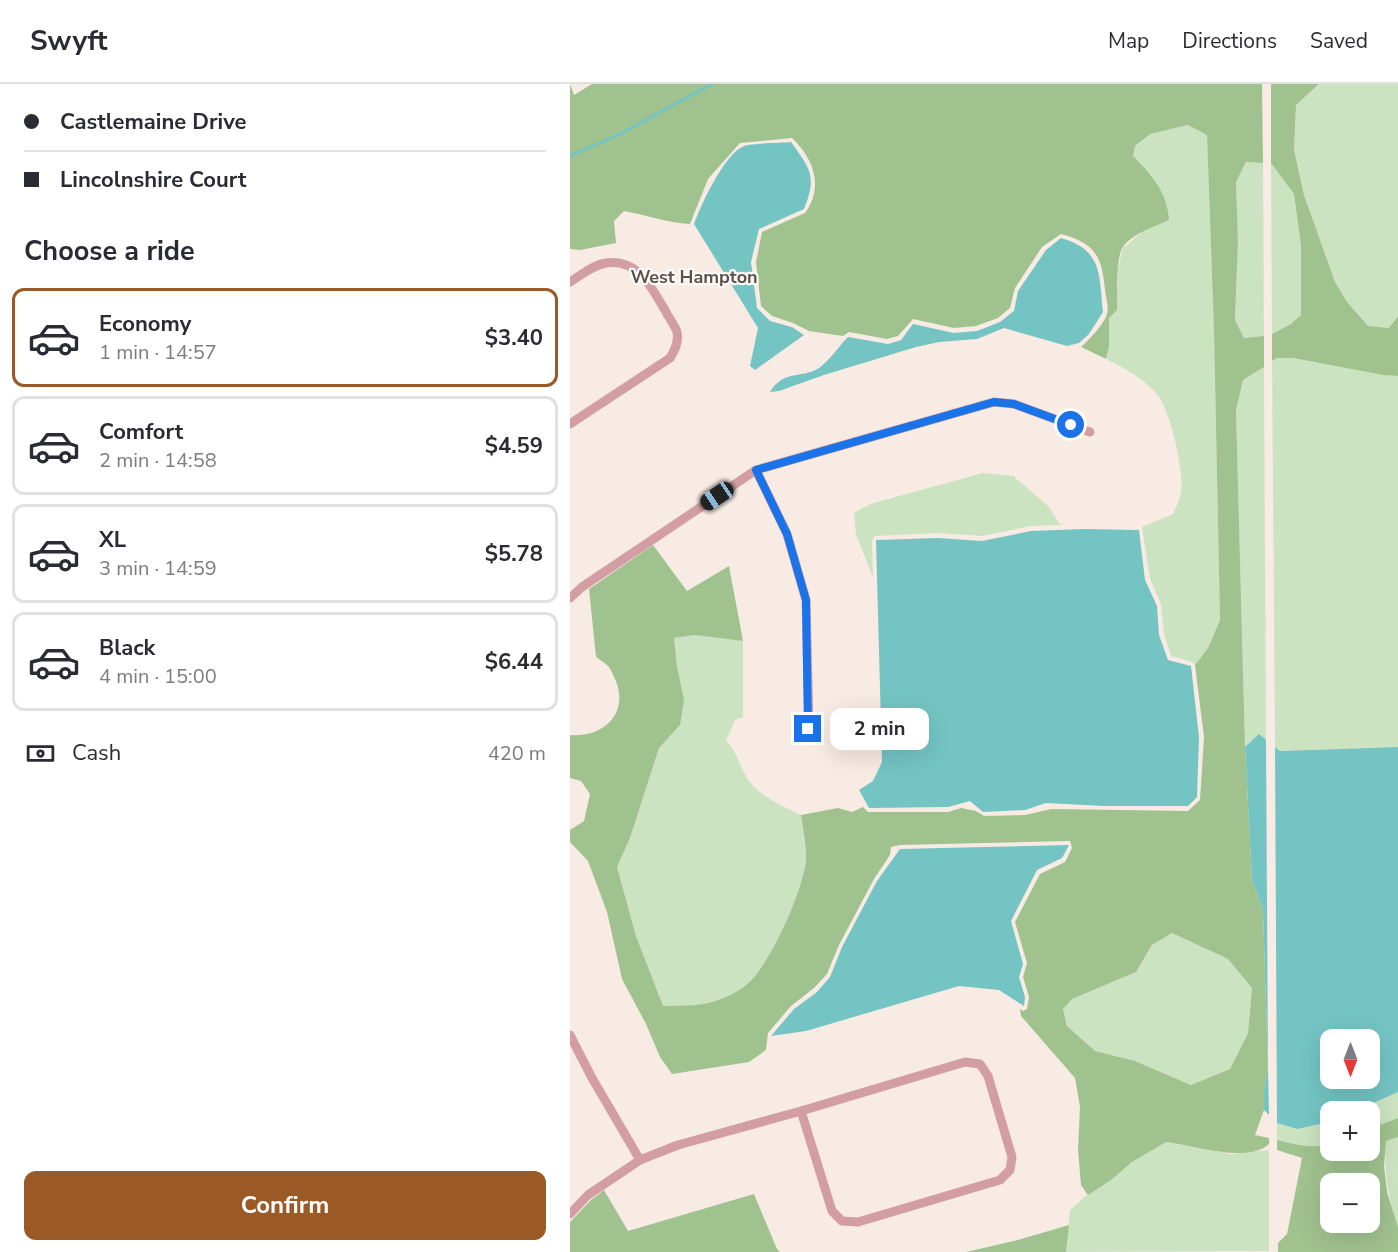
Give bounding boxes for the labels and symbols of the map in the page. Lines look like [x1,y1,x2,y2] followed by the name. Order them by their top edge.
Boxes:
[630,265,758,289] district label: West Hampton
[1057,411,1084,438] route start
[697,478,737,514] car
[829,708,928,750] callout: 2 min
[794,715,821,742] route end
[1320,1029,1380,1089] north arrow

